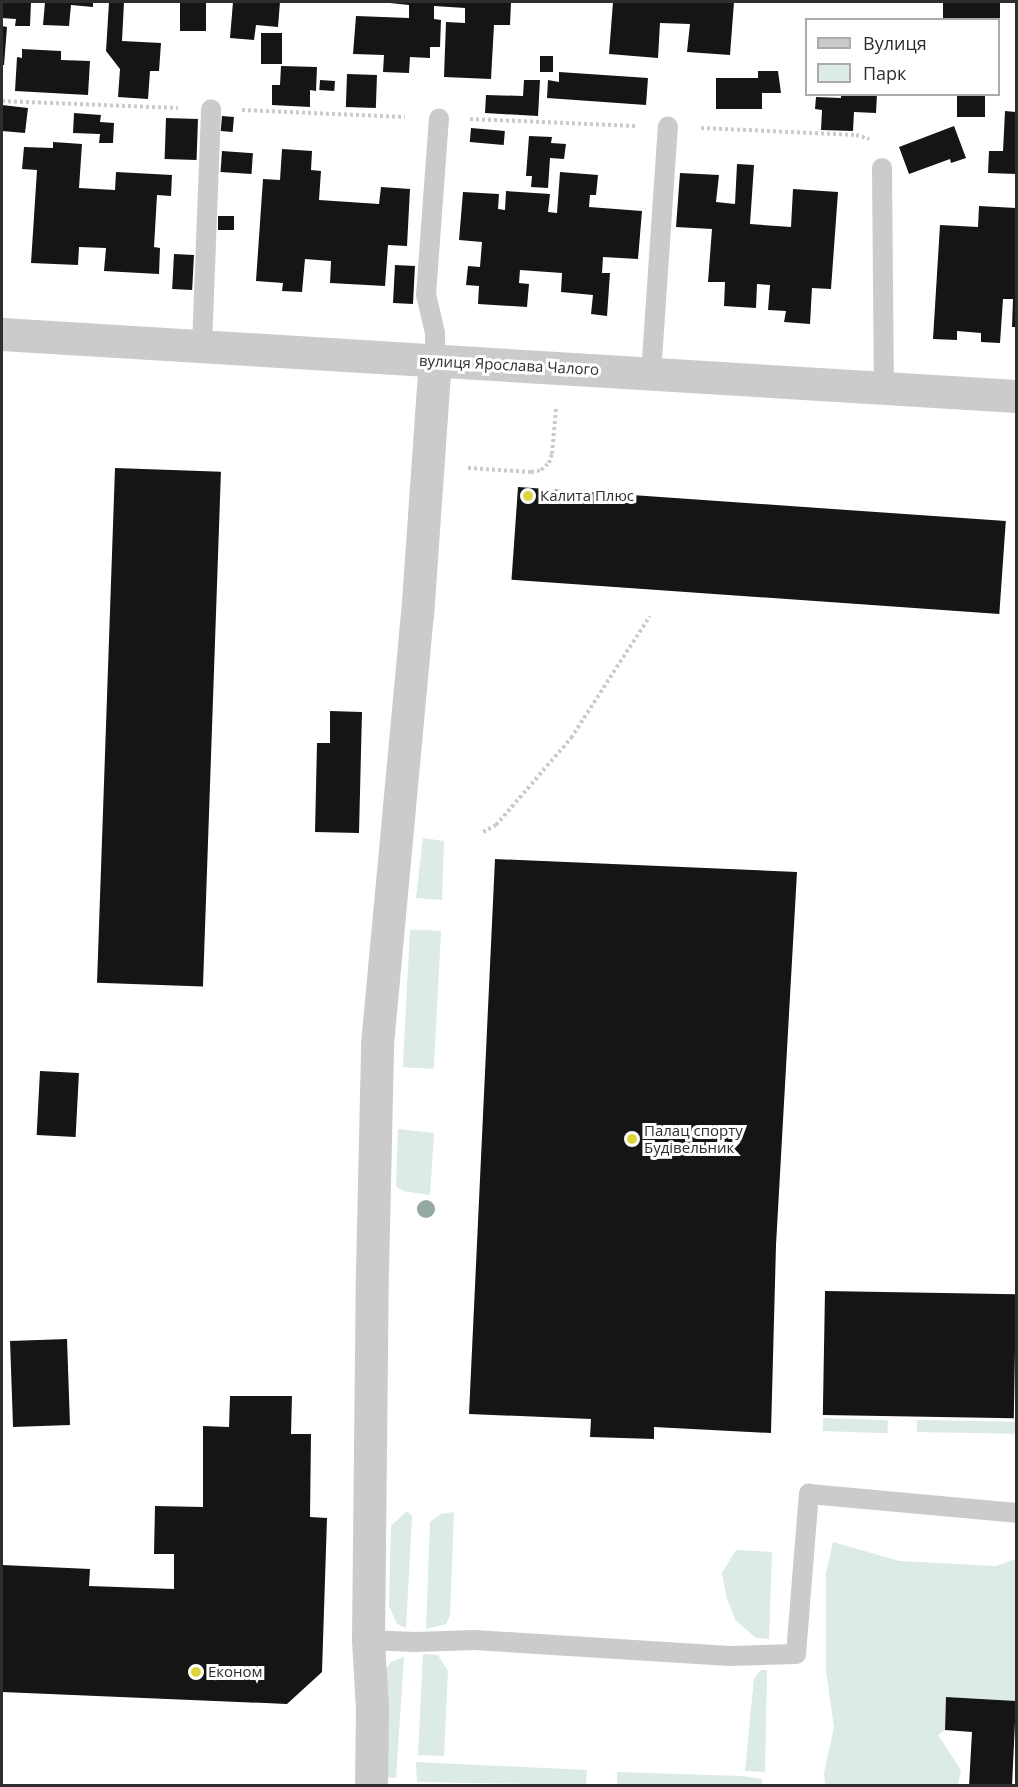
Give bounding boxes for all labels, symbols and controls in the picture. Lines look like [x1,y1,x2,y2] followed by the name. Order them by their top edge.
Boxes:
[805,18,1000,96] legend
[863,31,927,55] text: Вулиця
[863,61,906,85] text: Парк
[418,351,600,379] street label: вулиця Ярослава Чалого
[540,487,634,505] place label: Калита Плюс
[521,489,535,503] marker: Калита Плюс
[644,1121,743,1156] place label: Палац спорту Будівельник
[625,1132,639,1146] marker: Палац спорту Будівельник
[208,1663,263,1681] place label: Економ
[189,1665,203,1679] marker: Економ

